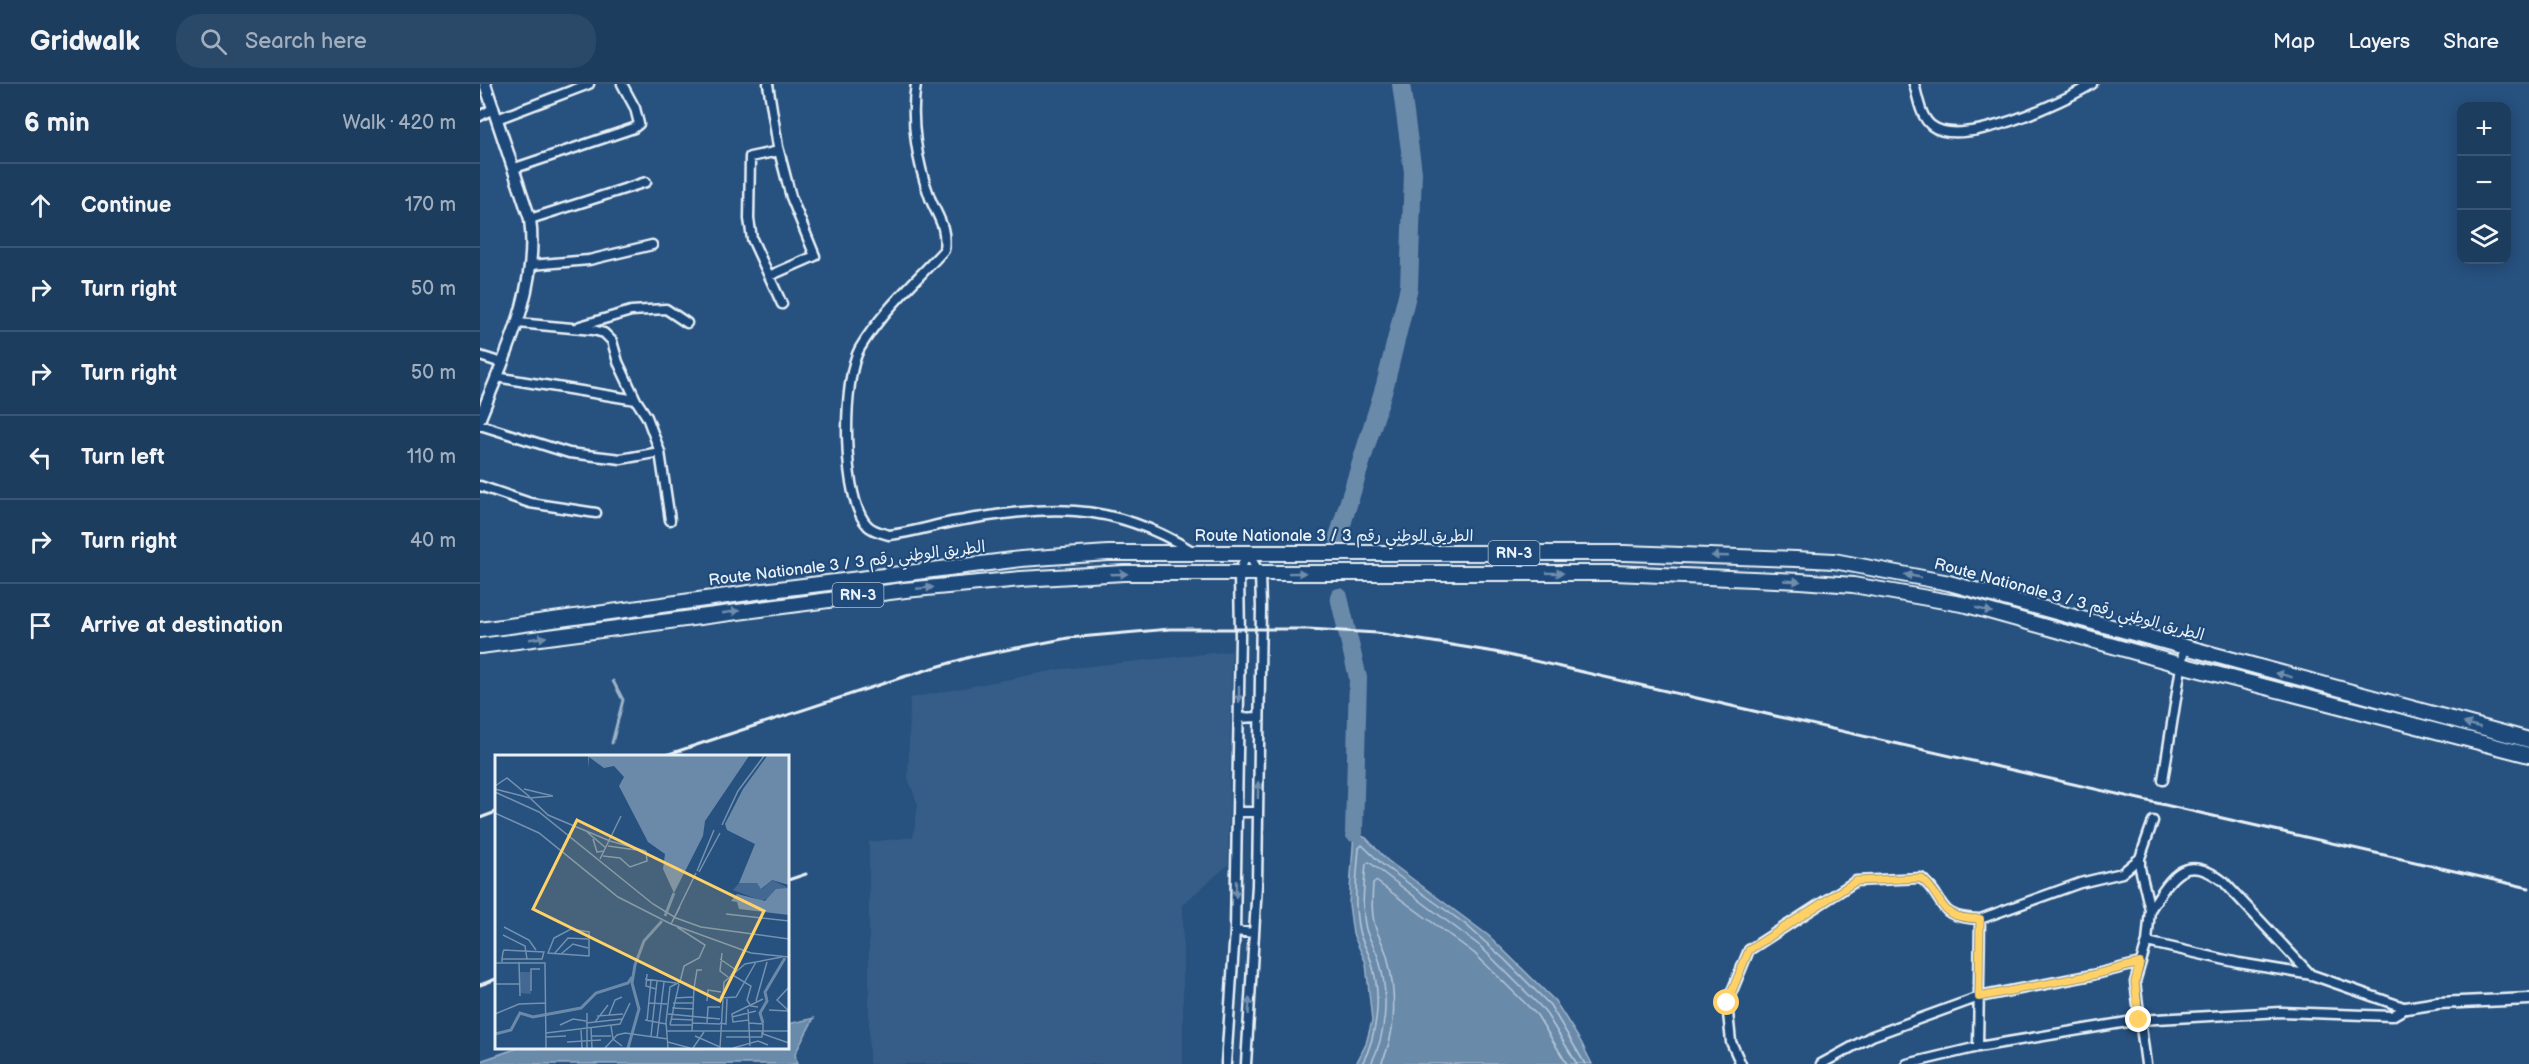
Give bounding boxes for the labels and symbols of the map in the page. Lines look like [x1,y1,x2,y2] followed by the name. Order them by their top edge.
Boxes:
[1195,527,1473,550] street label: Route Nationale 3 / الطريق الوطني رقم 3
[707,538,987,594] street label: Route Nationale 3 / الطريق الوطني رقم 3
[1488,541,1540,565] road number: RN-3
[1710,551,1729,561] one-way arrow
[1931,555,2206,649] street label: Route Nationale 3 / الطريق الوطني رقم 3
[1288,568,1307,578] one-way arrow
[1545,568,1564,578] one-way arrow
[1110,569,1129,578] one-way arrow
[1903,571,1922,580] one-way arrow
[1782,576,1801,585] one-way arrow
[832,583,884,607] road number: RN-3
[915,583,934,593] one-way arrow
[1975,605,1993,615] one-way arrow
[722,608,741,617] one-way arrow
[529,633,548,642] one-way arrow
[2275,670,2293,679] one-way arrow
[1234,685,1244,704] one-way arrow
[2463,720,2481,729] one-way arrow
[495,755,789,1049] inset map
[1253,780,1263,799] one-way arrow
[1231,880,1240,899] one-way arrow
[1713,989,1739,1015] route start
[1245,996,1254,1015] one-way arrow
[2125,1006,2151,1032] route end

